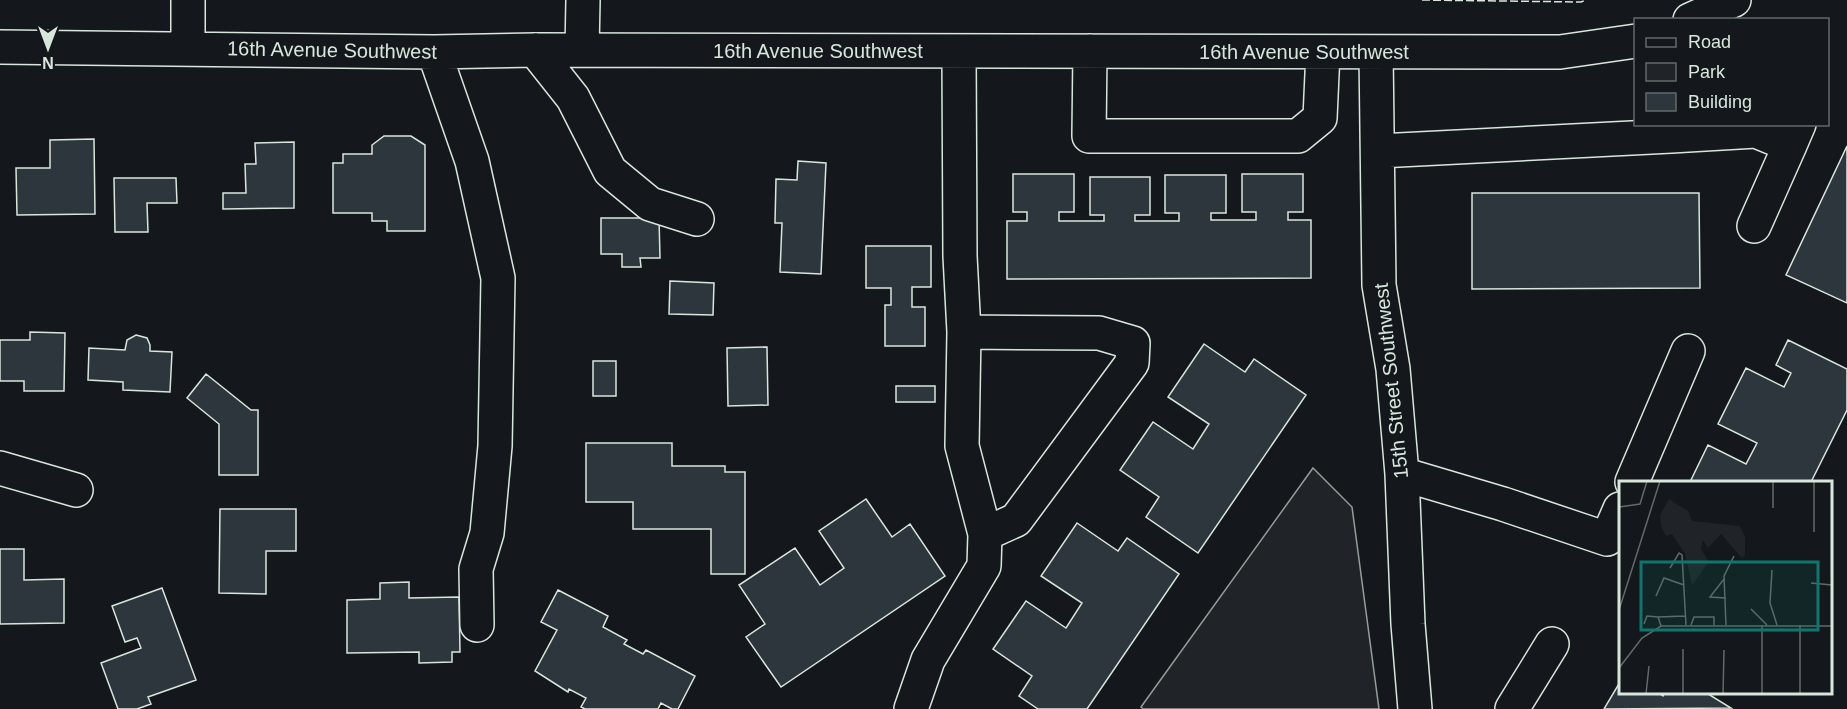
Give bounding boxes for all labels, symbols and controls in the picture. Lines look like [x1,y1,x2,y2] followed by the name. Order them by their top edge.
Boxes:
[18,18,78,78] north arrow
[1634,18,1829,126] legend
[1688,32,1731,52] text: Road
[227,37,438,63] street label: 16th Avenue Southwest
[713,40,923,62] street label: 16th Avenue Southwest
[1199,41,1409,63] street label: 16th Avenue Southwest
[42,54,54,71] text: N
[1688,62,1726,82] text: Park
[1688,92,1752,112] text: Building
[1370,282,1412,480] street label: 15th Street Southwest
[1619,481,1832,694] inset map

